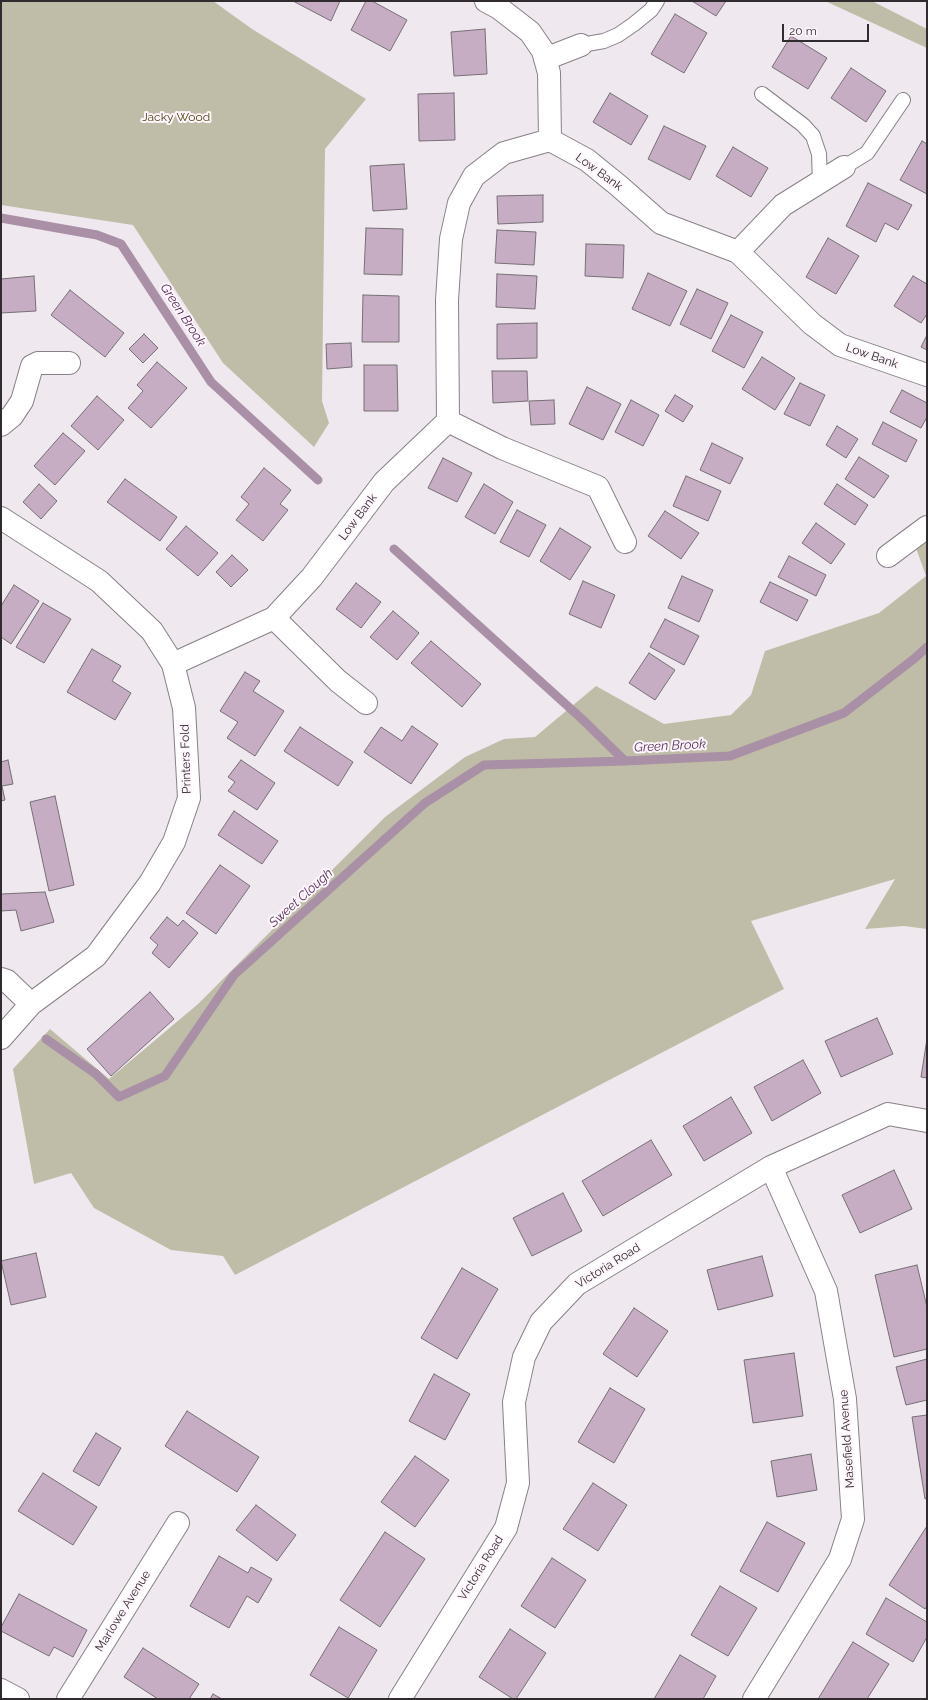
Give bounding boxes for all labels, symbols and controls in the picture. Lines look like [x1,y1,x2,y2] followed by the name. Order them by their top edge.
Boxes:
[784,16,871,42] scale bar
[789,24,817,38] text: 20 m
[142,110,210,124] park label: Jacky Wood
[573,150,625,194] street label: Low Bank
[157,281,209,349] water label: Green Brook
[844,340,900,372] street label: Low Bank
[336,491,380,543] street label: Low Bank
[178,724,194,794] street label: Printers Fold
[634,736,706,756] water label: Green Brook
[266,865,336,931] water label: Sweet Clough
[573,1240,643,1292] street label: Victoria Road
[836,1389,858,1489] street label: Masefield Avenue
[455,1533,507,1603] street label: Victoria Road
[92,1568,154,1654] street label: Marlowe Avenue

